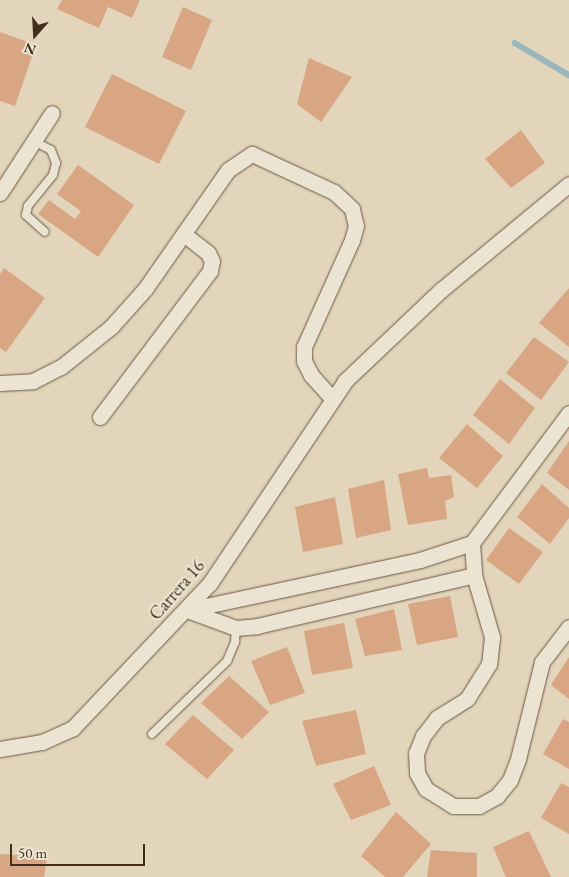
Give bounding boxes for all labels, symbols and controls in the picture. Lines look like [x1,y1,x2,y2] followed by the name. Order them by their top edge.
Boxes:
[10,10,60,60] north arrow
[22,39,38,60] text: N
[145,555,209,625] street label: Carrera 16
[12,834,148,866] scale bar
[18,843,47,862] text: 50 m

